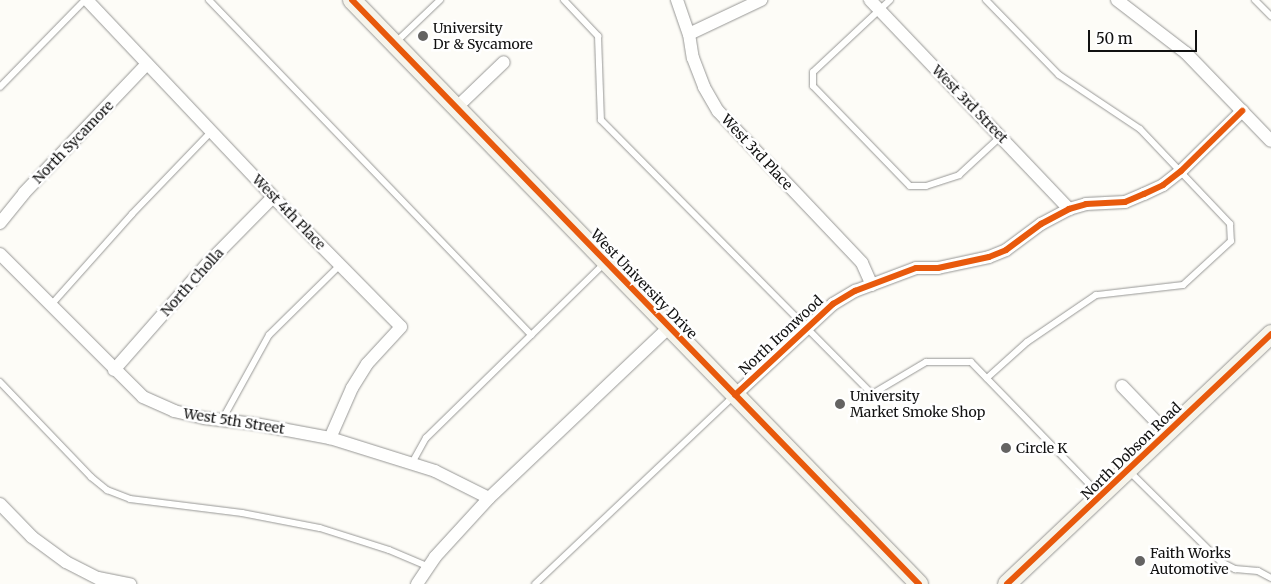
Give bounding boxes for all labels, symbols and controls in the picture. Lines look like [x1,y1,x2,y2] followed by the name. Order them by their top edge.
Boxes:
[433,20,533,52] place label: University Dr & Sycamore
[1091,20,1200,52] scale bar
[1096,29,1133,48] text: 50 m
[417,30,429,42] marker: University Dr & Sycamore
[929,62,1011,146] street label: West 3rd Street
[29,97,117,187] street label: North Sycamore
[718,111,796,193] street label: West 3rd Place
[249,171,329,253] street label: West 4th Place
[587,226,701,342] street label: West University Drive
[157,245,227,319] street label: North Cholla
[736,292,826,378] street label: North Ironwood
[850,388,985,421] place label: University Market Smoke Shop
[834,398,846,410] marker: University Market Smoke Shop
[1078,399,1184,503] street label: North Dobson Road
[182,405,286,437] street label: West 5th Street
[1016,440,1067,456] place label: Circle K
[1000,442,1012,454] marker: Circle K
[1150,545,1231,578] place label: Faith Works Automotive
[1134,555,1146,567] marker: Faith Works Automotive

